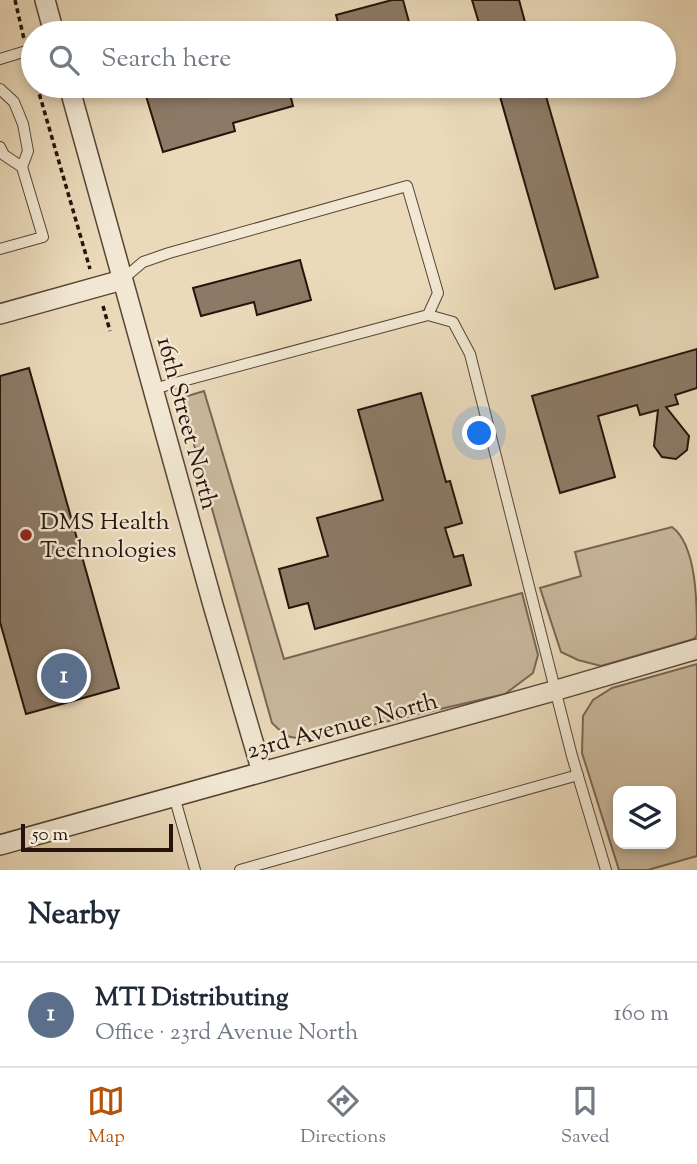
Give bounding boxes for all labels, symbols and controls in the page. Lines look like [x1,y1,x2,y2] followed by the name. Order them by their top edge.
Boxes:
[21,21,676,98] search box
[45,41,83,79] icon: search
[101,41,231,78] text: Search here
[147,333,225,514] street label: 16th Street North
[462,416,496,450] your location
[40,506,176,568] place label: DMS Health Technologies
[18,527,34,543] marker: DMS Health Technologies
[41,650,87,702] pin: 1
[243,685,442,769] street label: 23rd Avenue North
[613,786,676,849] map controls
[613,786,676,849] button: layers
[21,821,173,853] scale bar
[32,822,68,849] text: 50 m
[28,894,120,937] text: Nearby
[95,980,288,1017] text: MTI Distributing
[47,998,55,1031] text: 1
[614,998,669,1031] text: 160 m
[95,1017,359,1050] text: Office · 23rd Avenue North
[87,1082,125,1151] tab: Map
[300,1082,386,1151] tab: Directions
[561,1082,610,1151] tab: Saved

